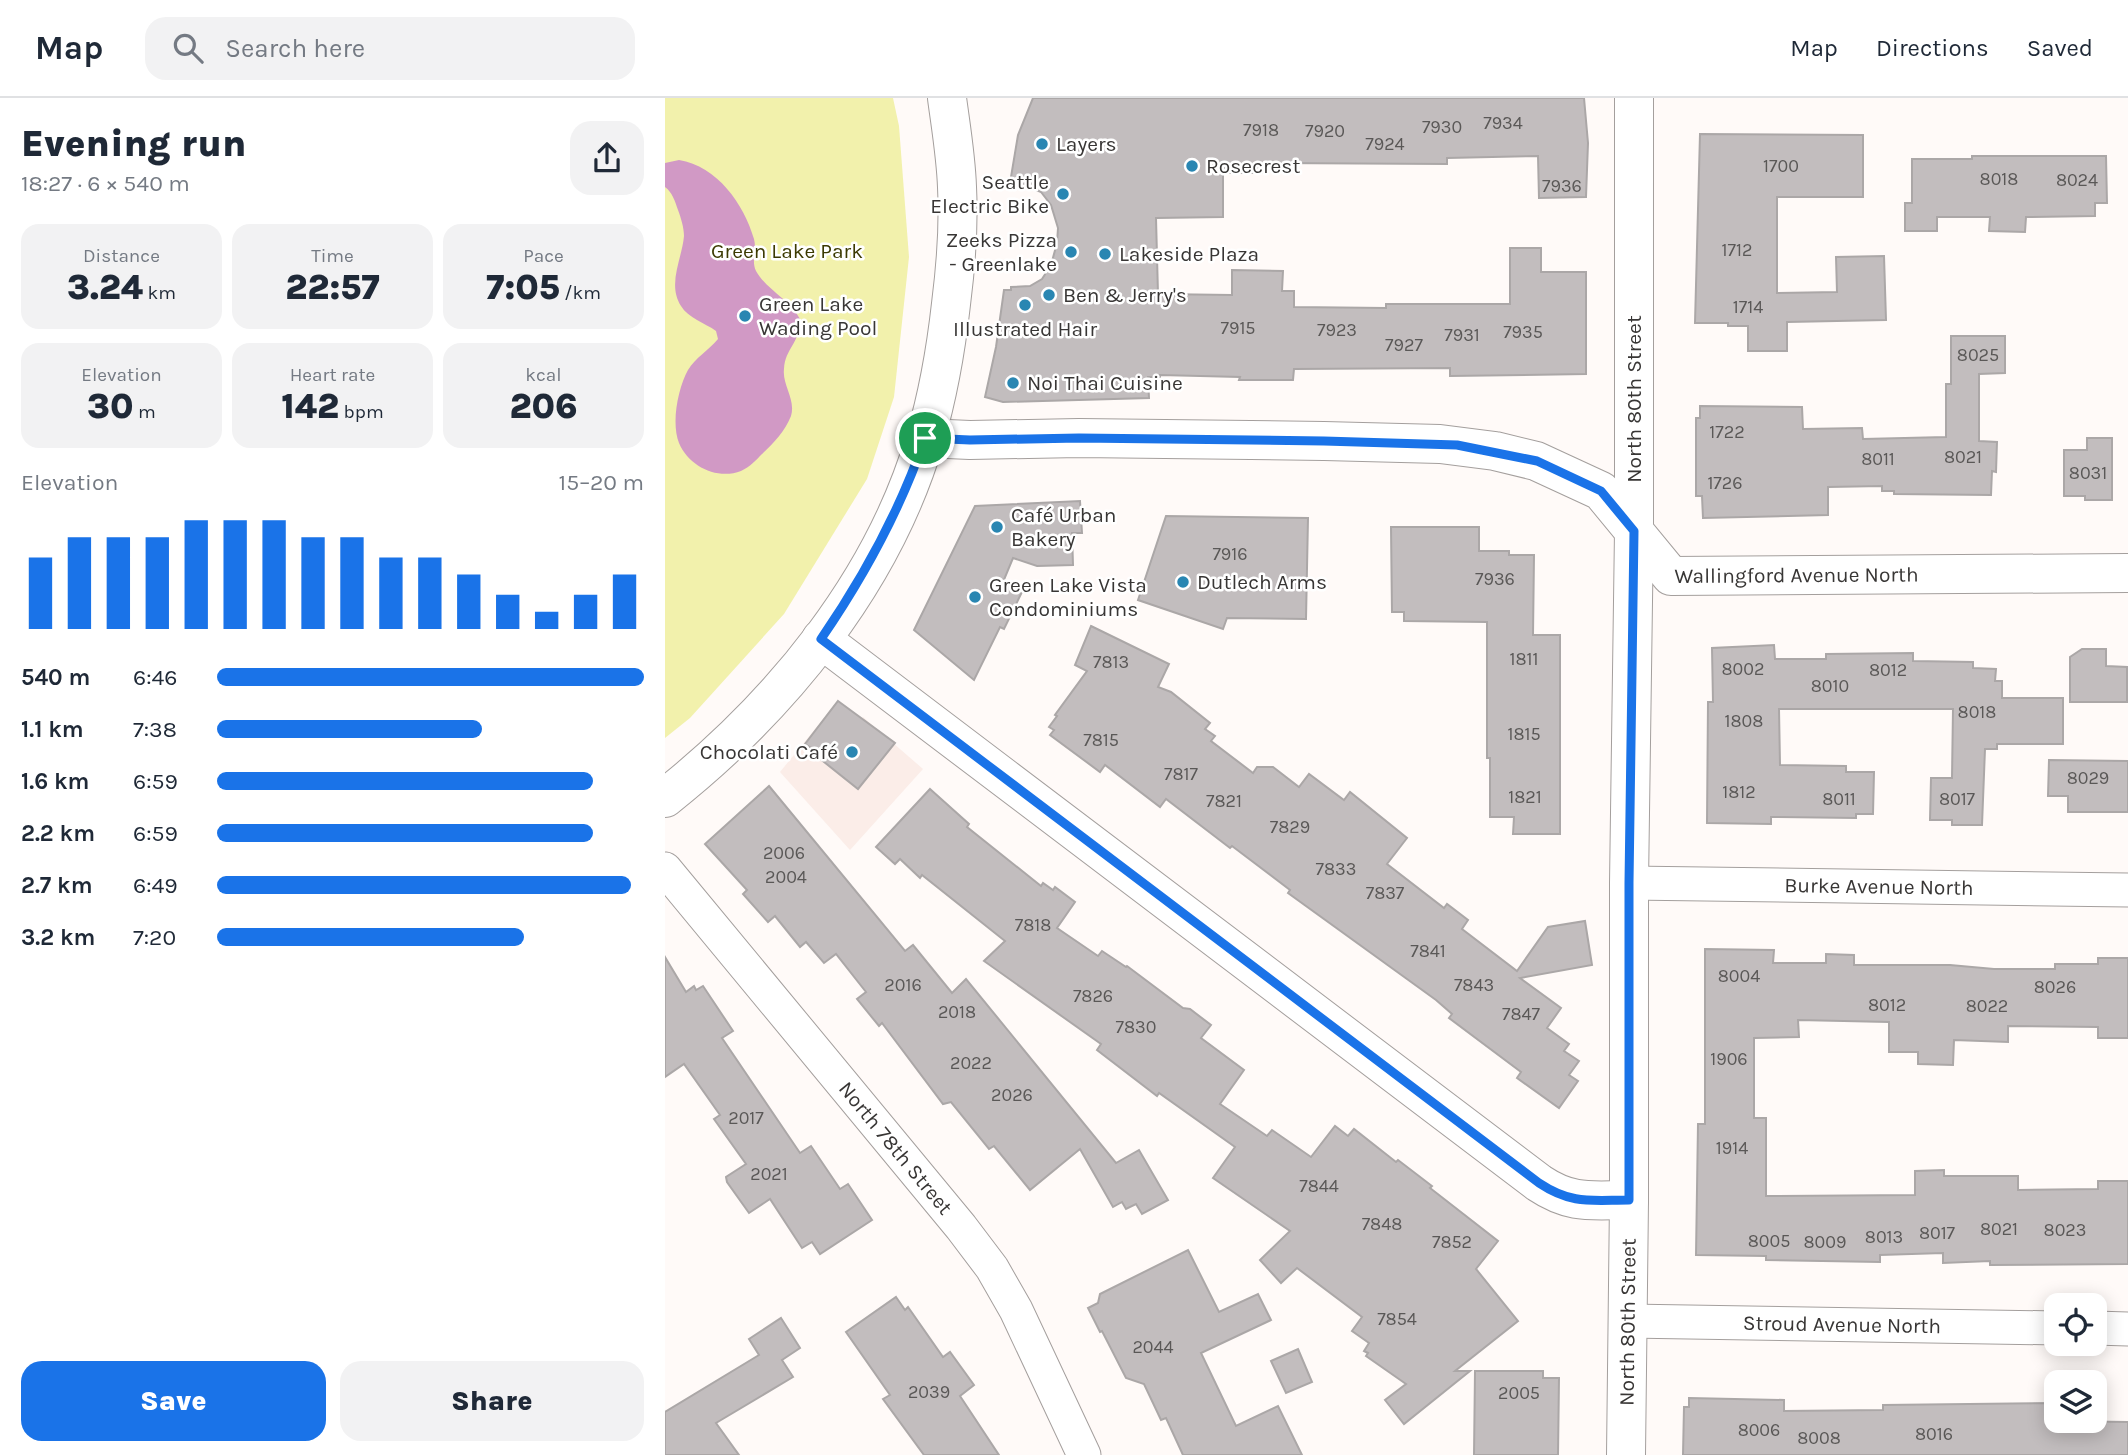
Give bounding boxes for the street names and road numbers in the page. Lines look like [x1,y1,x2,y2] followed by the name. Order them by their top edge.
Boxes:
[1622,315,1646,483] street label: North 80th Street
[1674,562,1919,588] street label: Wallingford Avenue North
[1784,873,1974,900] street label: Burke Avenue North
[834,1077,958,1219] street label: North 78th Street
[1615,1238,1641,1406] street label: North 80th Street
[1743,1311,1941,1338] street label: Stroud Avenue North

